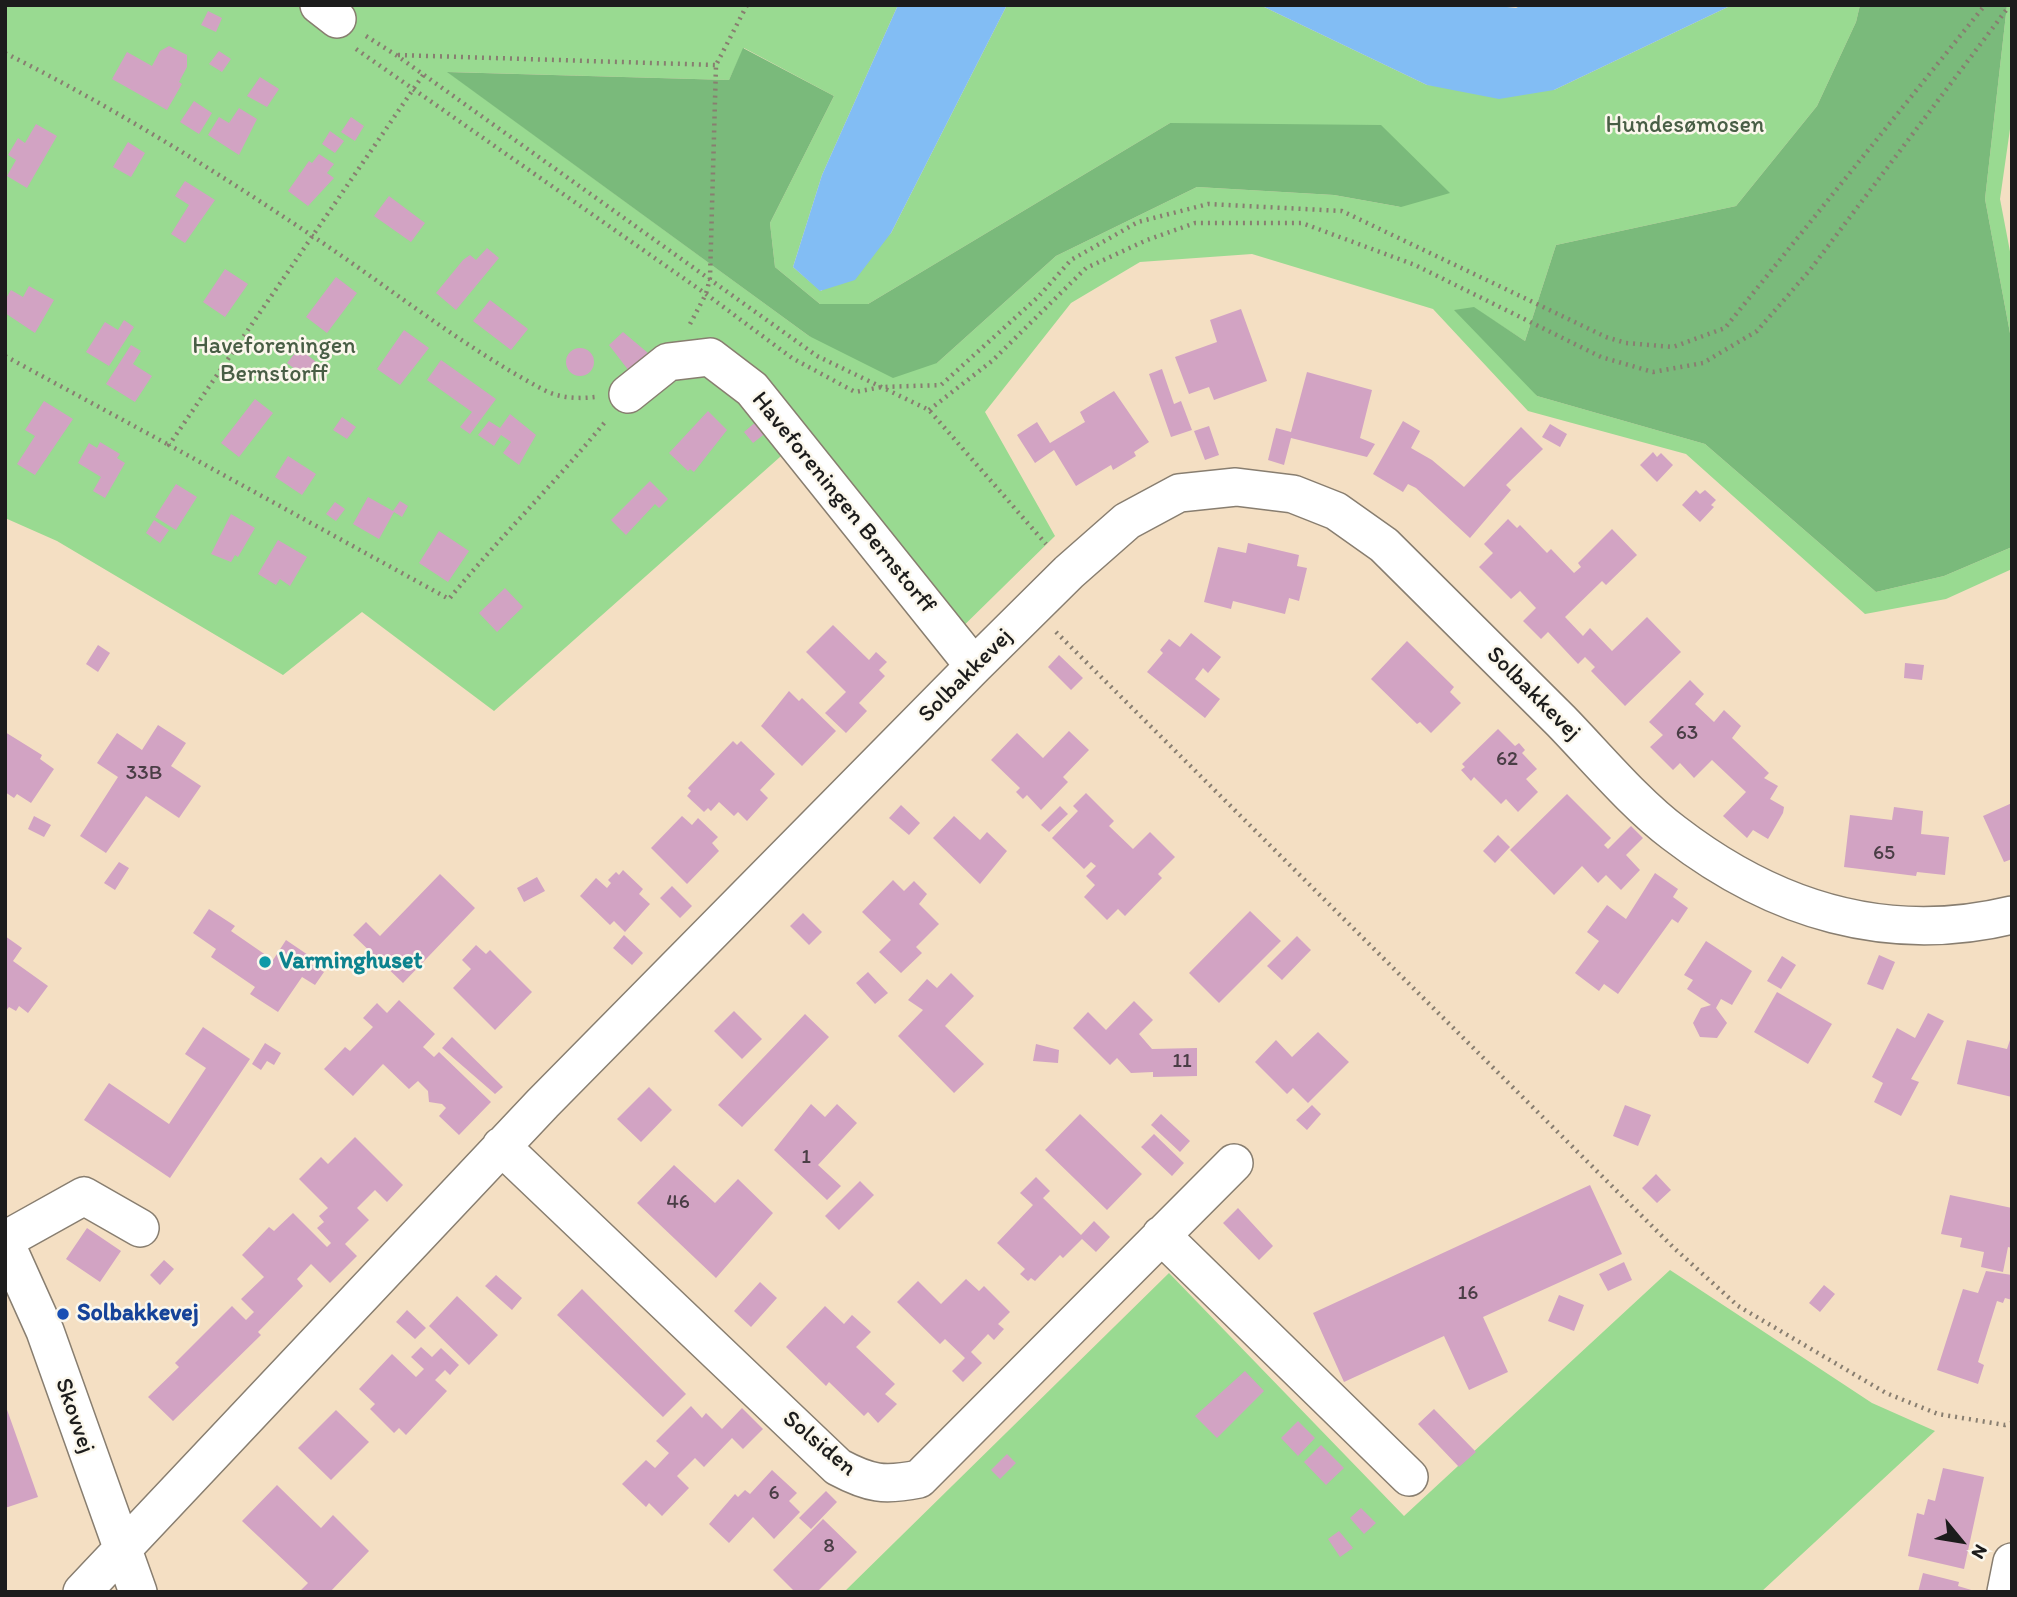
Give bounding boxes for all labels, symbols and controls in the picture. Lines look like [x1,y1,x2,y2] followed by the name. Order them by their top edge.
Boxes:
[1606,112,1764,140] park label: Hundesømosen
[192,333,356,389] park label: Haveforeningen Bernstorff
[745,386,941,620] street label: Haveforeningen Bernstorff
[913,623,1019,729] street label: Solbakkevej
[1480,641,1586,747] street label: Solbakkevej
[1676,721,1698,747] house number: 63
[1496,747,1518,773] house number: 62
[126,761,162,787] house number: 33B
[1873,841,1895,867] house number: 65
[279,948,422,976] place label: Varminghuset
[257,954,273,970] marker: Varminghuset
[1172,1049,1192,1075] house number: 11
[801,1145,811,1171] house number: 1
[666,1190,690,1216] house number: 46
[1458,1281,1478,1307] house number: 16
[77,1300,199,1328] place label: Solbakkevej
[55,1306,71,1322] marker: Solbakkevej
[48,1375,100,1457] street label: Skovvej
[776,1405,862,1483] street label: Solsiden
[768,1481,780,1507] house number: 6
[1926,1506,1996,1576] north arrow
[823,1534,835,1560] house number: 8
[1966,1540,1993,1563] text: N

